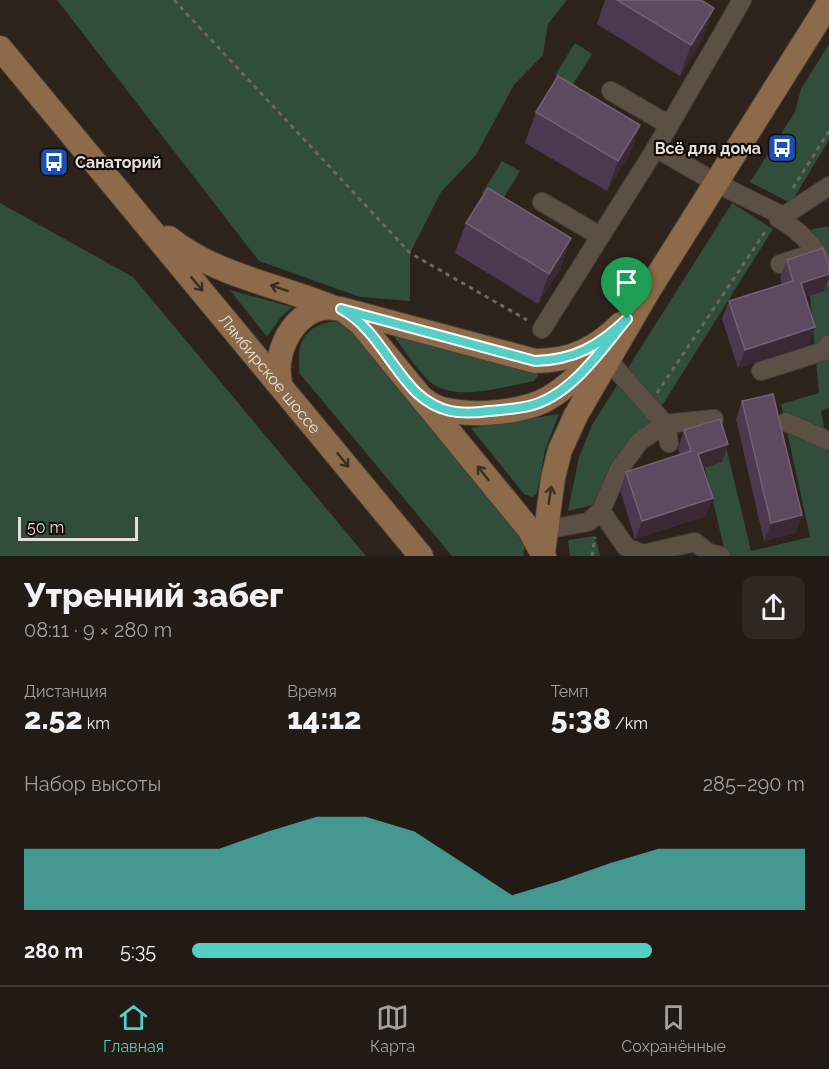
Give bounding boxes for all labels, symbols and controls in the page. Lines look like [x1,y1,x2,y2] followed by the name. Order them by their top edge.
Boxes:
[766,132,798,164] bus stop icon: Всё для дома
[655,139,761,158] place label: Всё для дома
[38,146,70,178] bus stop icon: Санаторий
[75,153,161,172] place label: Санаторий
[601,257,652,319] pin
[610,266,643,299] icon: arrive
[190,276,203,292] one-way arrow
[270,282,289,293] one-way arrow
[215,311,324,437] street label: Лямбирское шоссе
[337,452,350,468] one-way arrow
[476,465,489,481] one-way arrow
[545,485,556,505] one-way arrow
[18,514,138,542] scale bar
[27,518,64,537] text: 50 m
[24,576,283,615] text: Утренний забег
[742,576,805,639] button: share
[24,618,172,642] text: 08:11 · 9 × 280 m
[24,682,107,701] text: Дистанция
[287,682,337,701] text: Время
[551,682,588,701] text: Темп
[24,701,83,736] text: 2.52
[287,701,361,736] text: 14:12
[551,701,611,736] text: 5:38
[83,714,110,733] text: km
[611,714,648,733] text: /km
[24,772,161,796] text: Набор высоты
[703,772,805,796] text: 285–290 m
[24,939,83,963] text: 280 m
[120,939,156,963] text: 5:35
[103,1001,164,1056] tab: Главная
[370,1001,415,1056] tab: Карта
[621,1001,726,1056] tab: Сохранённые

